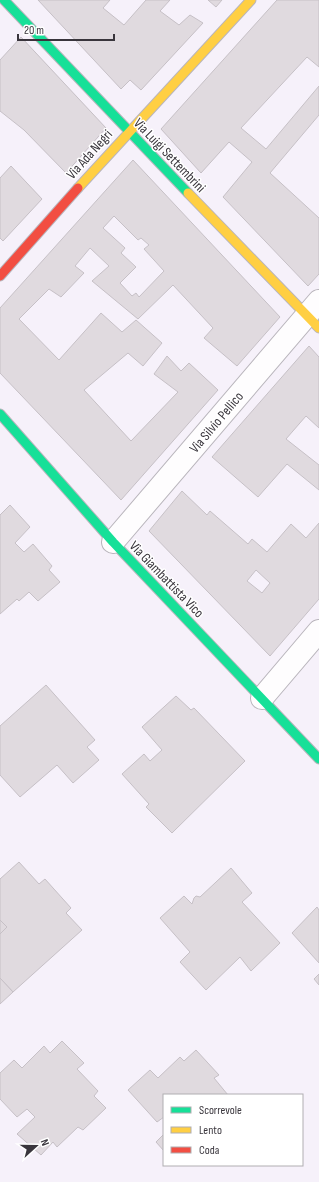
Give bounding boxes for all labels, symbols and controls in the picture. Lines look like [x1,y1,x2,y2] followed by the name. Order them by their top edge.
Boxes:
[18,16,114,42] scale bar
[24,23,44,38] text: 20 m
[130,115,209,196] street label: Via Luigi Settembrini
[63,126,116,183] street label: Via Ada Negri
[186,388,247,456] street label: Via Silvio Pellico
[126,537,208,621] street label: Via Giambattista Vico
[163,1094,303,1166] legend
[199,1103,242,1118] text: Scorrevole
[199,1123,222,1138] text: Lento
[16,1126,56,1166] north arrow
[38,1138,52,1148] text: N
[199,1143,220,1158] text: Coda

